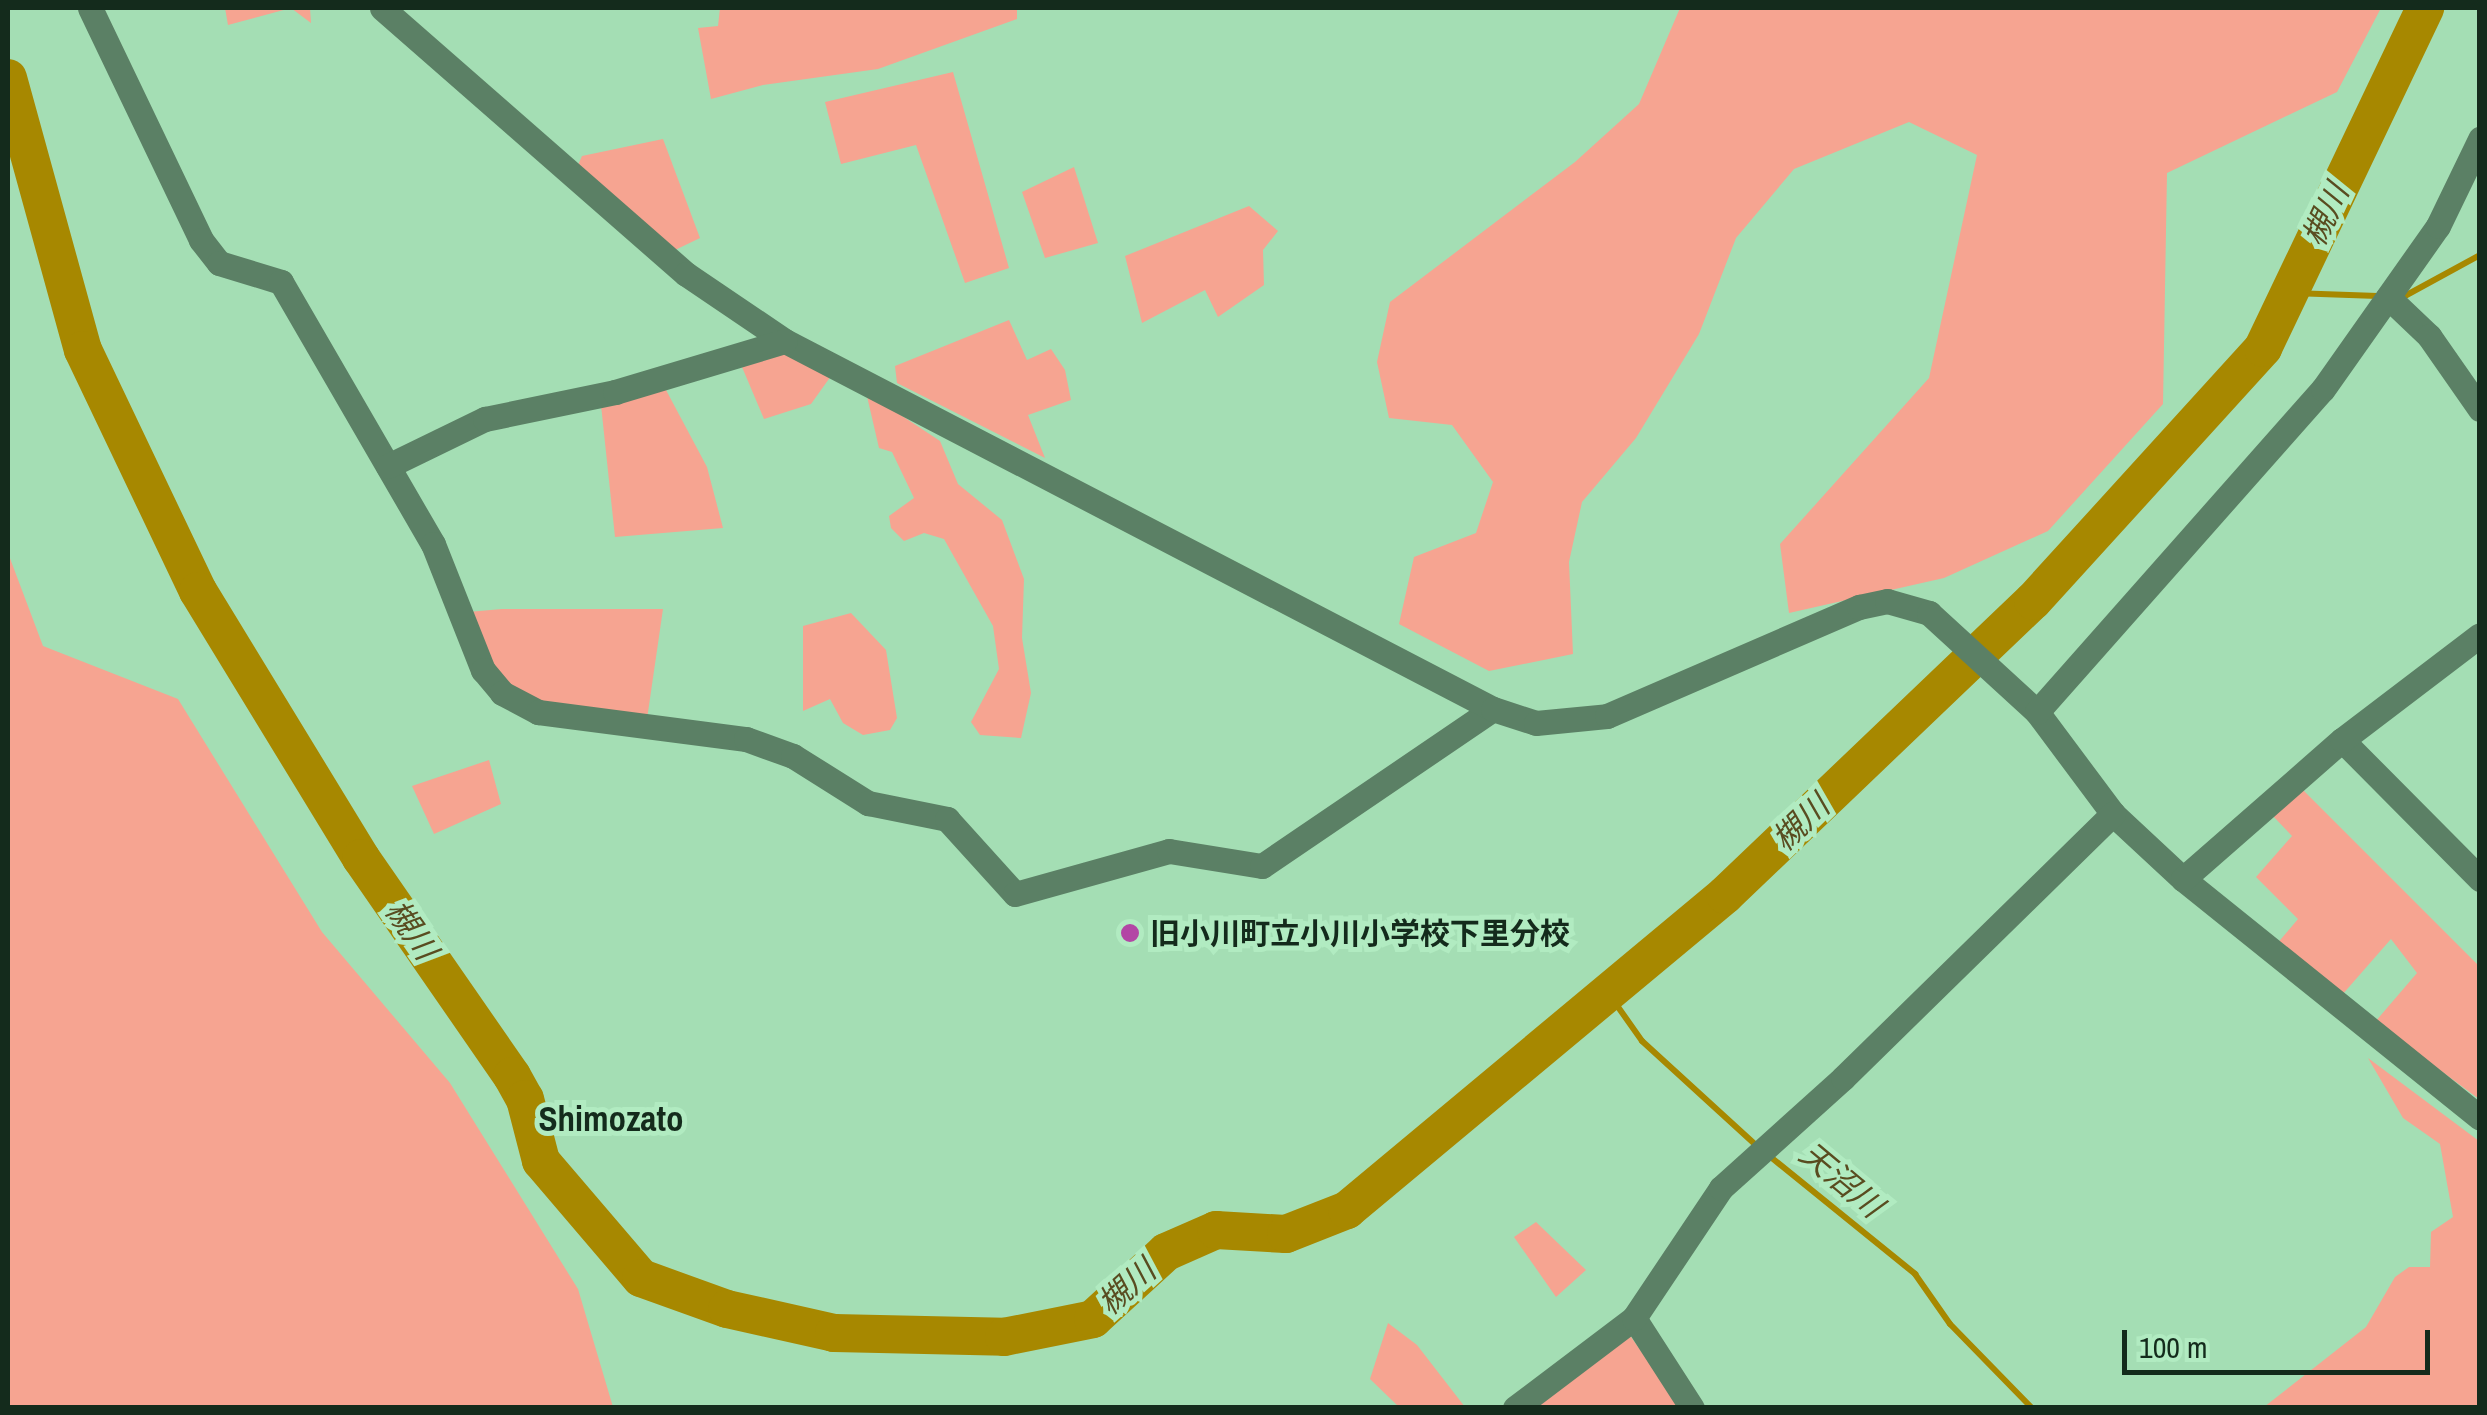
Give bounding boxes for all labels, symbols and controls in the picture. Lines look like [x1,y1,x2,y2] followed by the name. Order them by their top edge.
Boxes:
[2295,178,2357,252] water label: 槻川
[1765,787,1837,859] water label: 槻川
[377,893,445,967] water label: 槻川
[1150,915,1570,951] place label: 旧小川町立小川小学校下里分校
[1119,922,1141,944] marker: 旧小川町立小川小学校下里分校
[538,1098,684,1140] district label: Shimozato
[1792,1134,1890,1226] water label: 天沼川
[1090,1251,1164,1323] water label: 槻川
[2127,1310,2434,1372] scale bar
[2139,1327,2207,1367] text: 100 m

